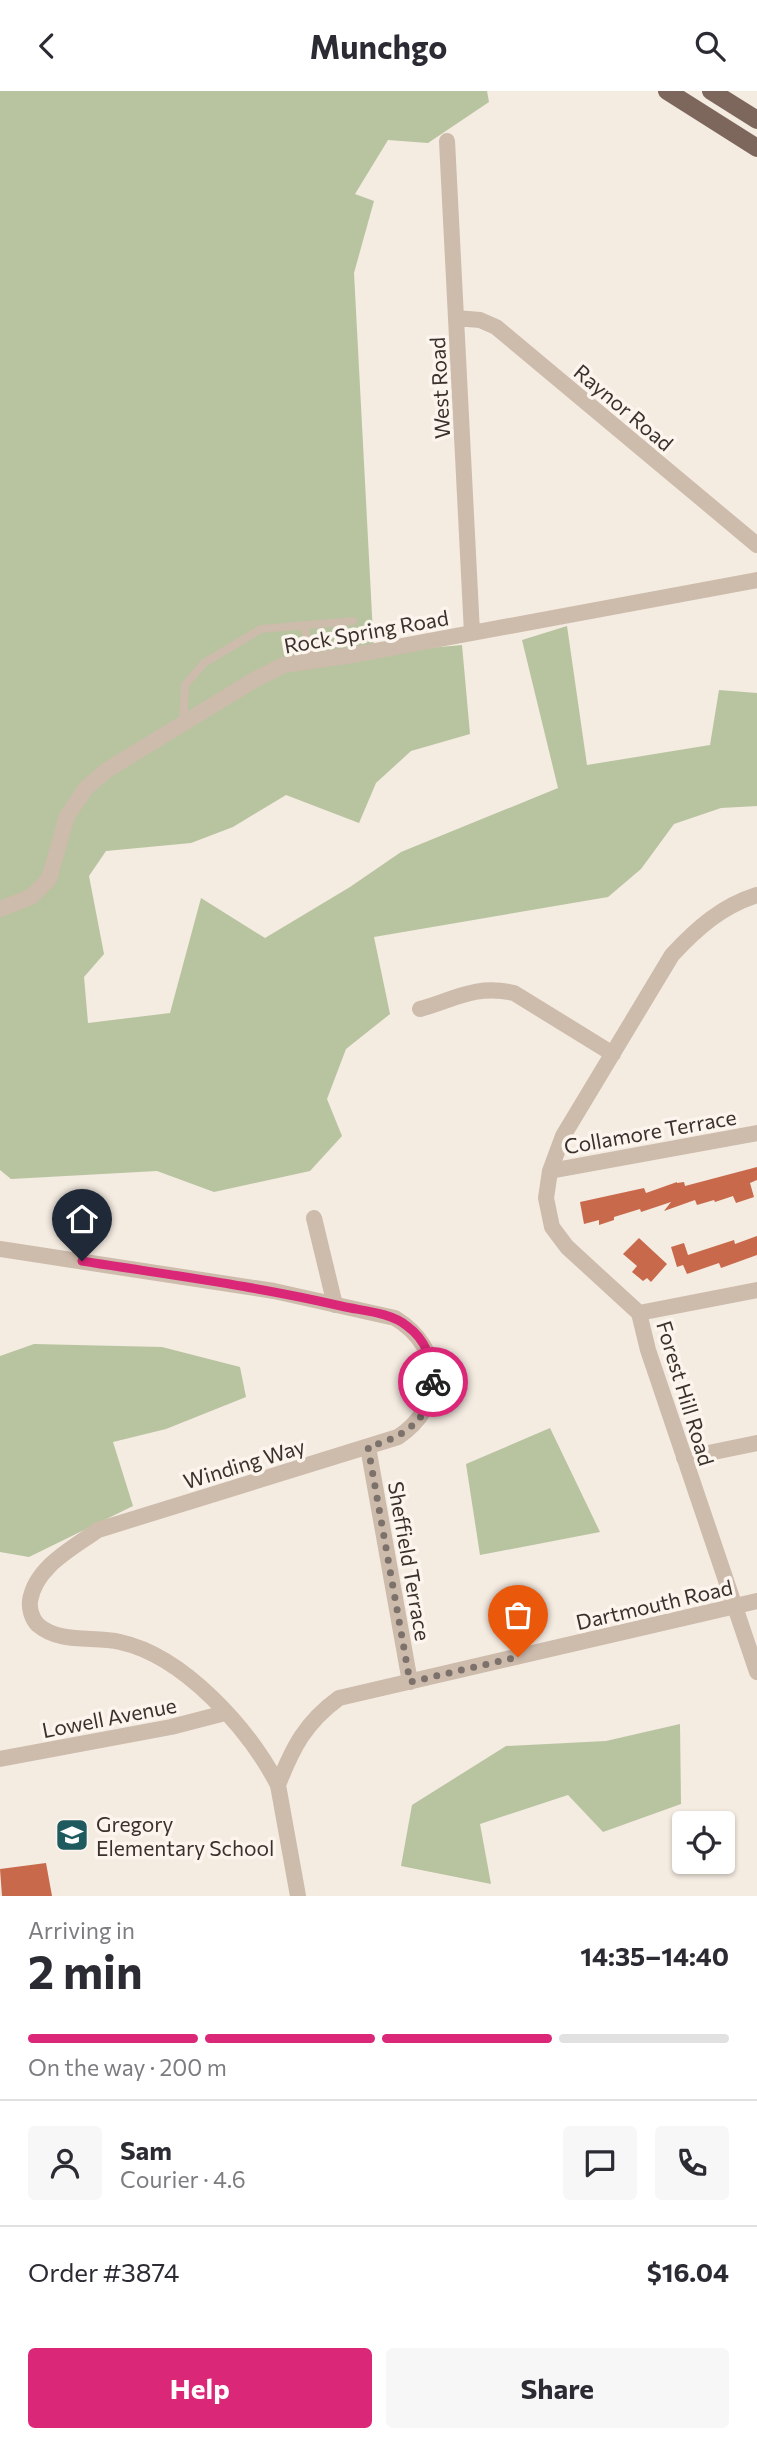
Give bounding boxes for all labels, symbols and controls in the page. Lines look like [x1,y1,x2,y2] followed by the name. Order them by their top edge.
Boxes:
[310,26,447,66] text: Munchgo
[28,27,66,65] icon: back
[691,27,729,65] icon: search
[424,336,454,440] street label: West Road
[569,358,679,456] street label: Raynor Road
[282,604,450,658] street label: Rock Spring Road
[562,1104,738,1158] street label: Collamore Terrace
[52,1189,112,1261] pin
[63,1200,101,1238] icon: home
[652,1318,720,1468] street label: Forest Hill Road
[398,1347,468,1417] courier
[414,1363,452,1401] icon: bike
[180,1433,308,1493] street label: Winding Way
[384,1479,436,1643] street label: Sheffield Terrace
[573,1574,735,1634] street label: Dartmouth Road
[488,1585,548,1657] pin
[499,1596,537,1634] icon: bag
[40,1692,178,1742] street label: Lowell Avenue
[96,1811,274,1860] place label: Gregory Elementary School
[672,1811,735,1874] map controls
[672,1811,735,1874] button: locate
[53,1816,91,1854] school or university icon: Gregory Elementary School
[28,1916,135,1944] text: Arriving in
[580,1940,729,1971] text: 14:35–14:40
[28,1942,143,1998] text: 2 min
[28,2053,227,2081] text: On the way · 200 m
[28,2126,102,2200] button: person
[563,2126,637,2200] button: chat
[655,2126,729,2200] button: phone
[120,2134,172,2165] text: Sam
[120,2165,246,2193] text: Courier · 4.6
[28,2256,179,2287] text: Order #3874
[647,2256,729,2287] text: $16.04
[28,2348,372,2428] button: Help
[386,2348,729,2428] button: Share

